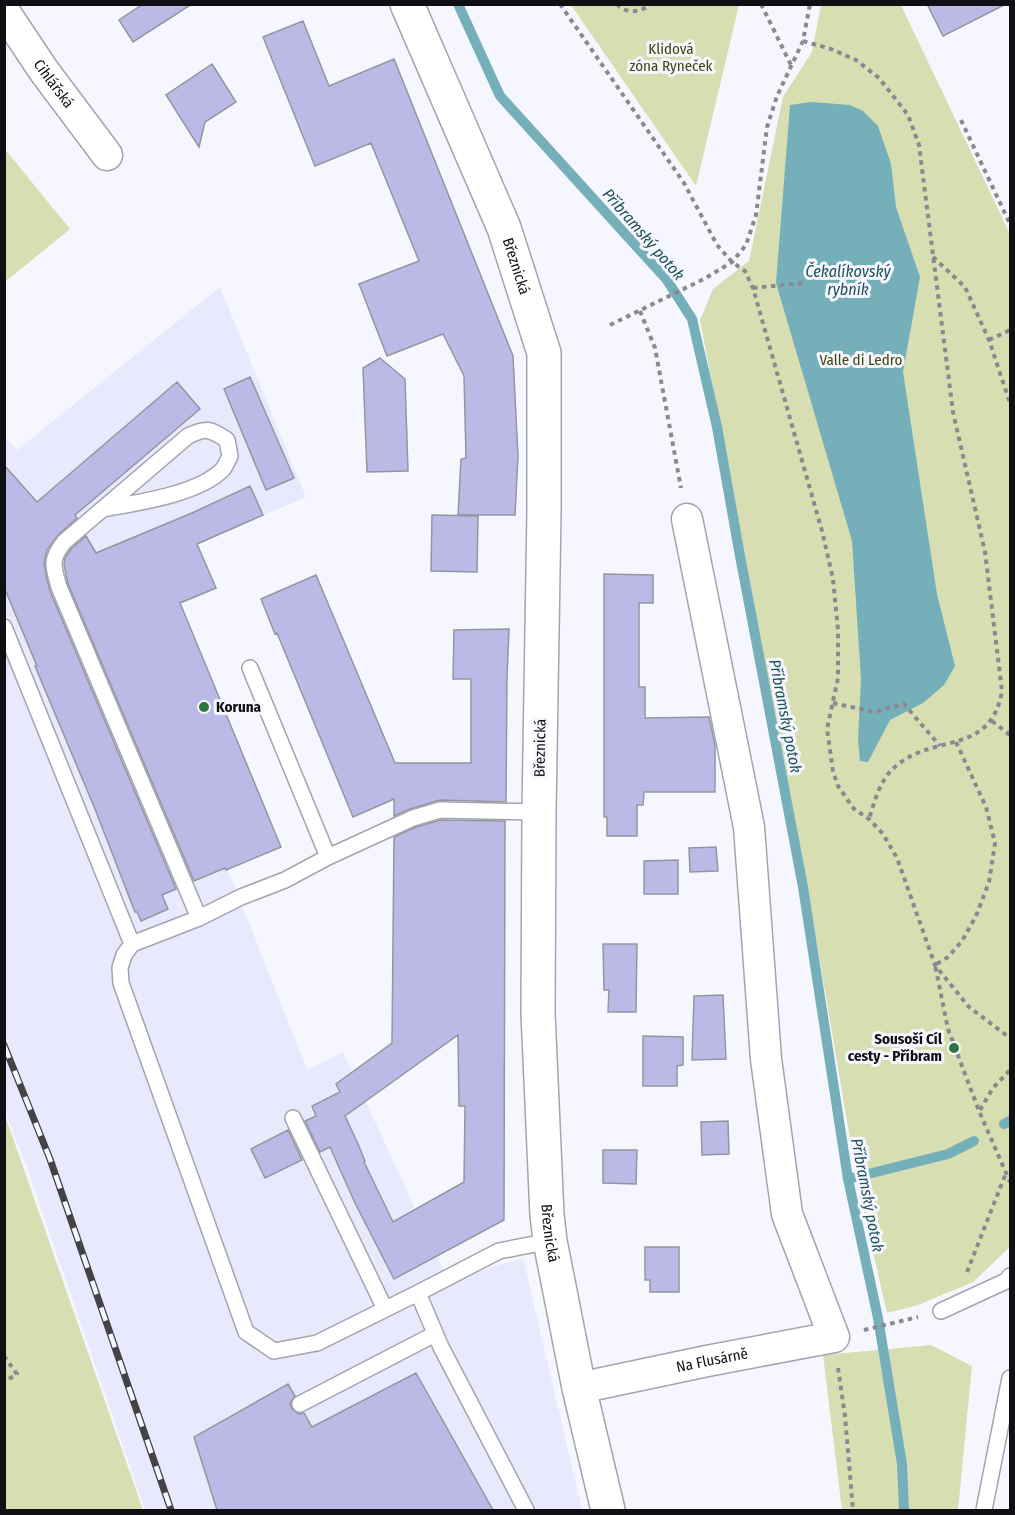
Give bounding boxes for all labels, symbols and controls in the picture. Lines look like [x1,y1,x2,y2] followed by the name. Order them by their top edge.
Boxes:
[629,40,713,75] park label: Klidová zóna Ryneček
[30,56,78,112] street label: Cihlářská
[599,185,689,284] water label: Příbramský potok
[499,235,534,297] street label: Březnická
[806,261,891,299] water label: Čekalíkovský rybník
[820,351,903,369] park label: Valle di Ledro
[765,658,806,775] water label: Příbramský potok
[216,698,262,716] place label: Koruna
[197,700,211,714] marker: Koruna
[530,719,550,777] street label: Březnická
[848,1030,943,1065] place label: Sousoší Cíl cesty - Příbram
[947,1041,961,1055] marker: Sousoší Cíl cesty - Příbram
[847,1137,888,1254] water label: Příbramský potok
[538,1204,563,1264] street label: Březnická
[675,1344,749,1376] street label: Na Flusárně

